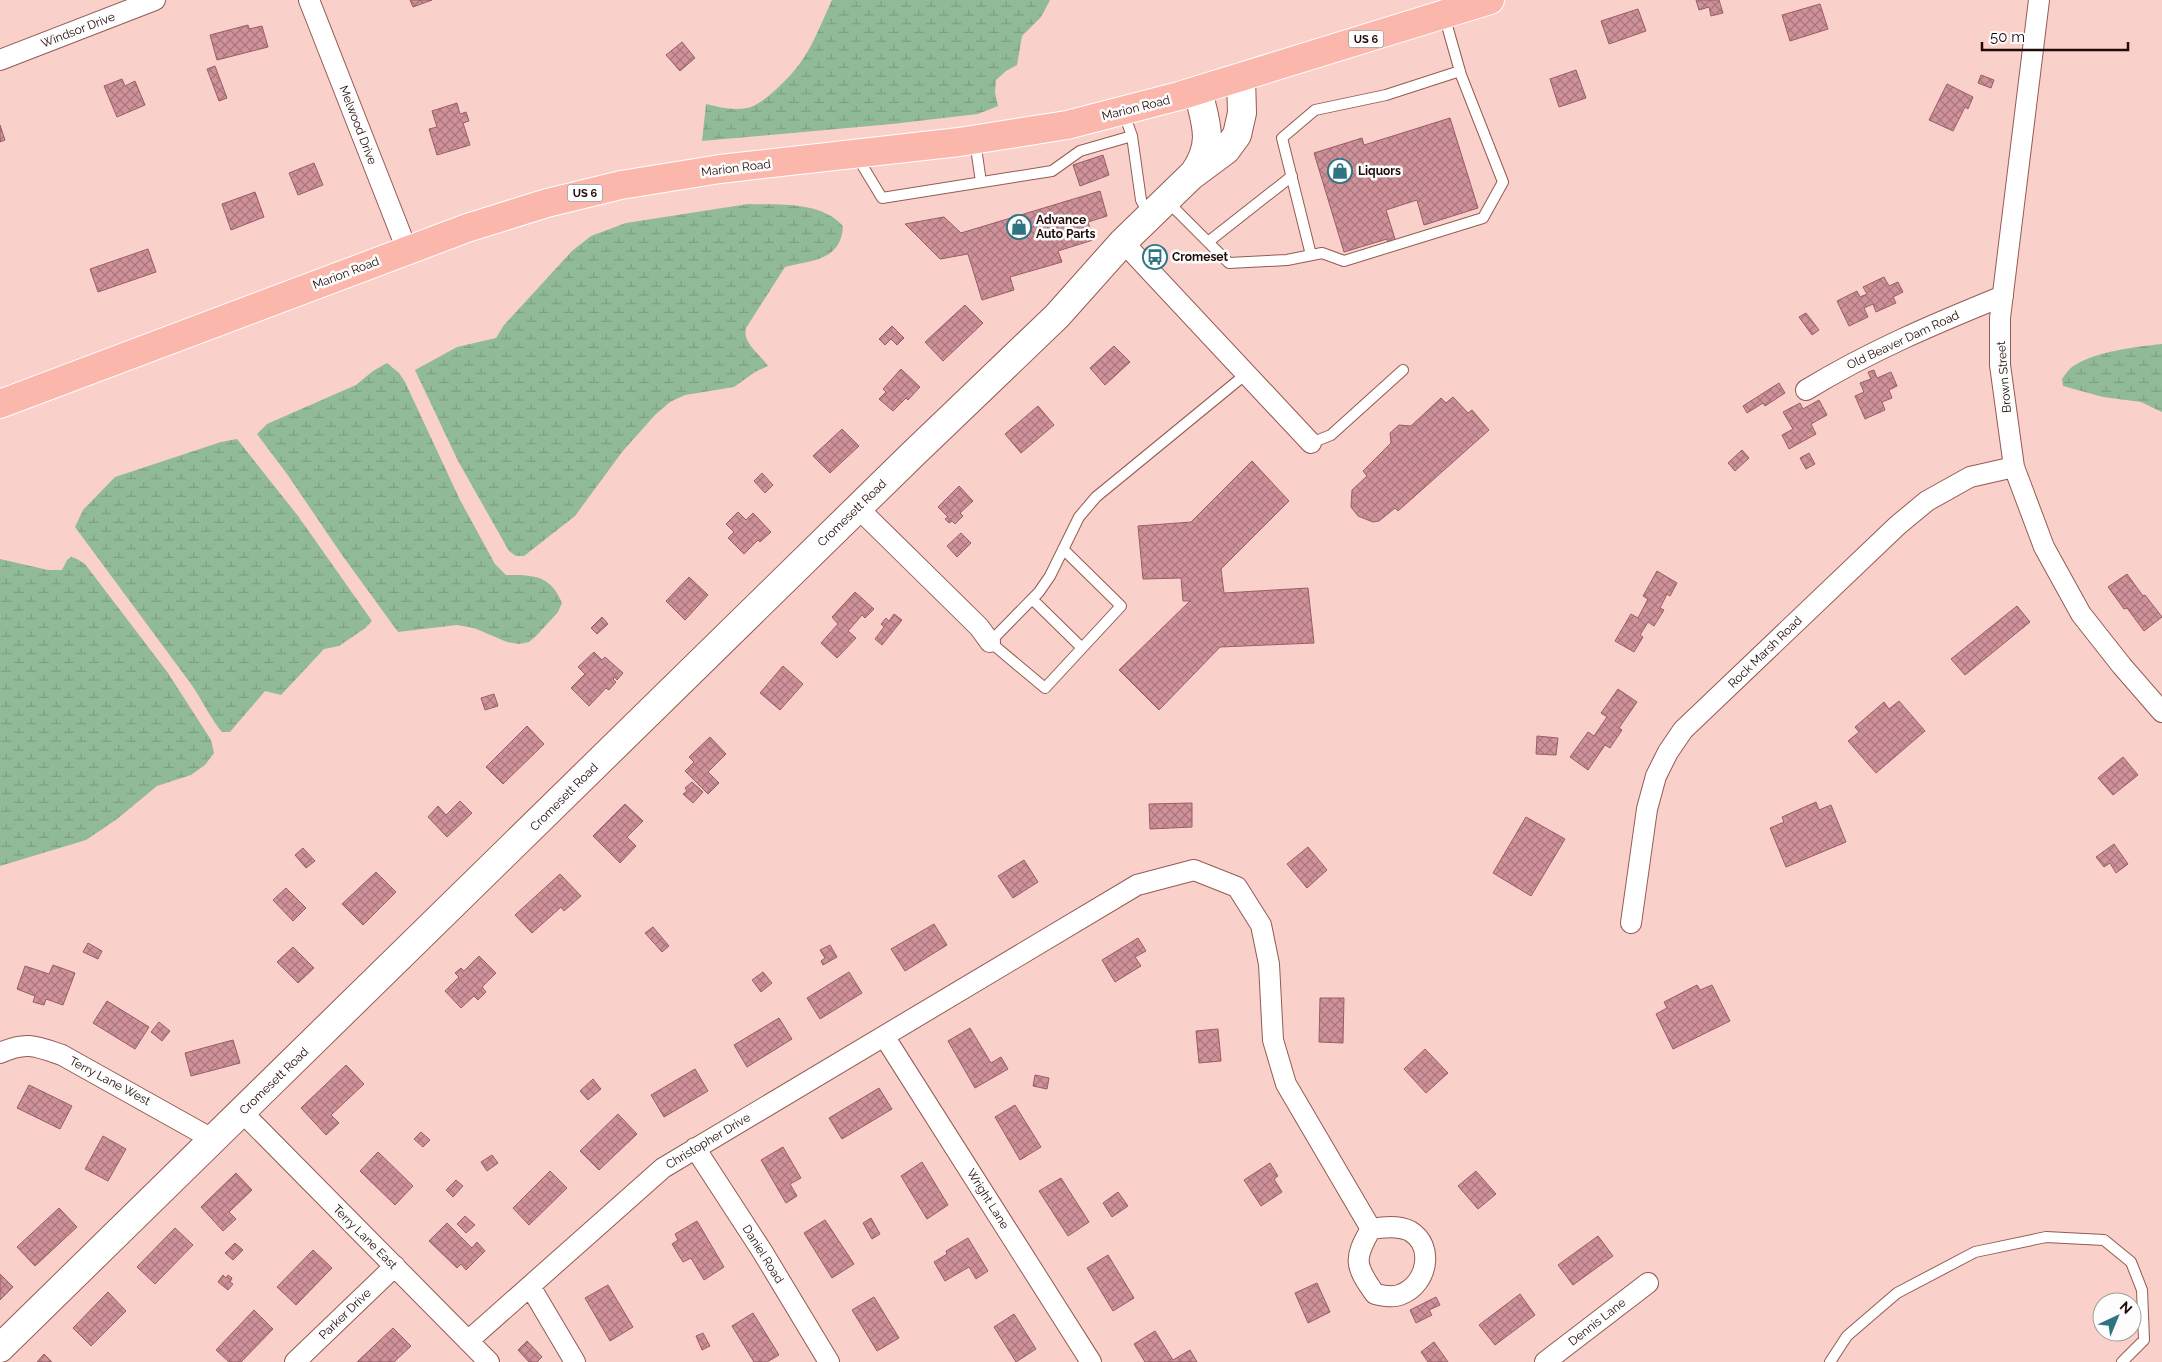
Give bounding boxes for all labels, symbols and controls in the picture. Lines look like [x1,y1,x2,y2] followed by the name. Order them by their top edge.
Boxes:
[39,9,117,51] street label: Windsor Drive
[1982,20,2128,52] scale bar
[1990,28,2025,46] text: 50 m
[1348,30,1384,48] road number: US 6
[337,84,379,166] street label: Melwood Drive
[1100,93,1172,123] street label: Marion Road
[701,157,771,179] street label: Marion Road
[1327,158,1353,184] shop icon: Liquors
[1358,164,1401,178] place label: Liquors
[568,184,602,202] road number: US 6
[1036,213,1096,241] place label: Advance Auto Parts
[1006,214,1032,240] shop icon: Advance Auto Parts
[1142,244,1168,270] bus stop icon: Cromeset
[1172,250,1228,264] place label: Cromeset
[311,254,381,292] street label: Marion Road
[1845,308,1961,372] street label: Old Beaver Dam Road
[1994,341,2014,413] street label: Brown Street
[815,477,889,549] street label: Cromesett Road
[1725,613,1805,691] street label: Rock Marsh Road
[527,760,601,834] street label: Cromesett Road
[237,1045,311,1117] street label: Cromesett Road
[67,1054,153,1108] street label: Terry Lane West
[663,1110,753,1172] street label: Christopher Drive
[964,1166,1012,1232] street label: Wright Lane
[330,1202,400,1272] street label: Terry Lane East
[739,1222,787,1286] street label: Daniel Road
[316,1286,374,1342] street label: Parker Drive
[2092,1292,2142,1342] north arrow
[1566,1295,1628,1349] street label: Dennis Lane
[2117,1298,2135,1317] text: N

